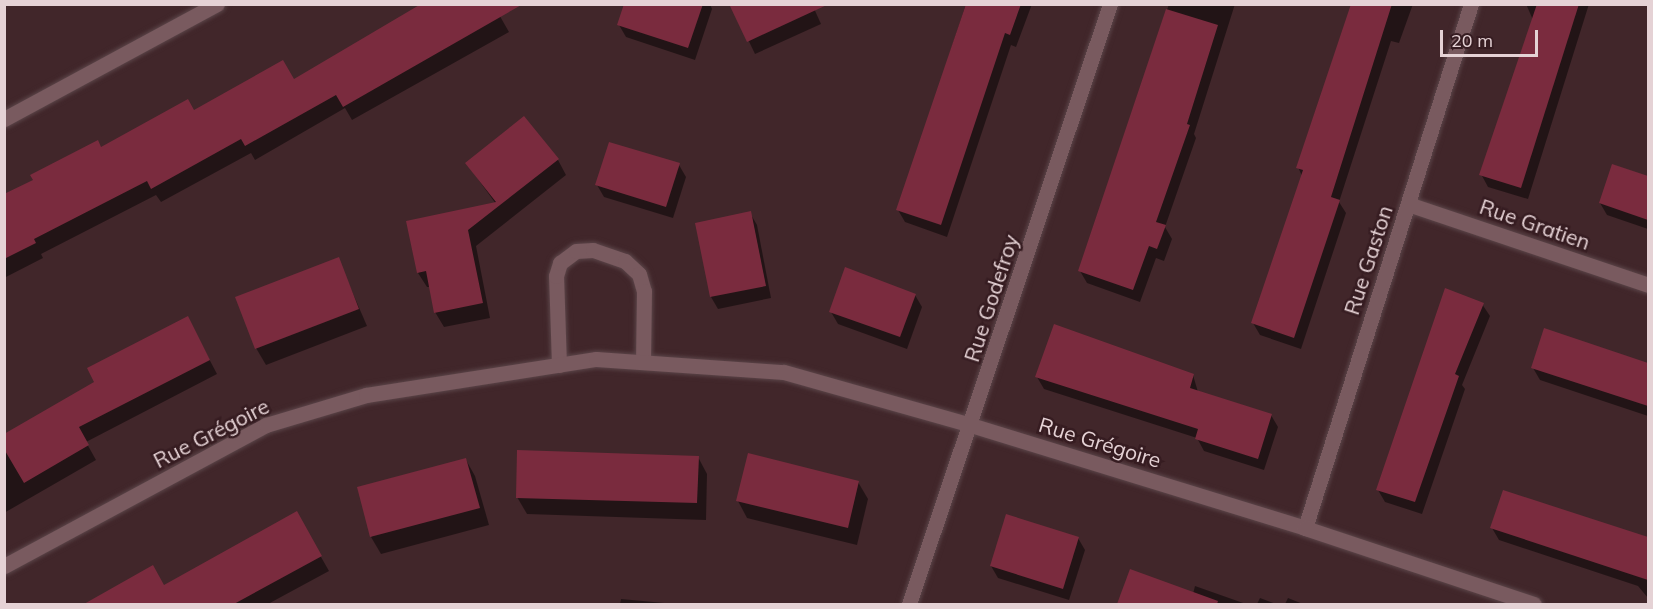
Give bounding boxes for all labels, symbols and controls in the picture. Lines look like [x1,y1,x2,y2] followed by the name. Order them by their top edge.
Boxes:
[1443,18,1540,56] scale bar
[1451,29,1493,52] text: 20 m
[1476,193,1594,255] street label: Rue Gratien
[1339,202,1397,318] street label: Rue Gaston
[959,231,1023,365] street label: Rue Godefroy
[149,393,273,473] street label: Rue Grégoire
[1036,411,1164,473] street label: Rue Grégoire

